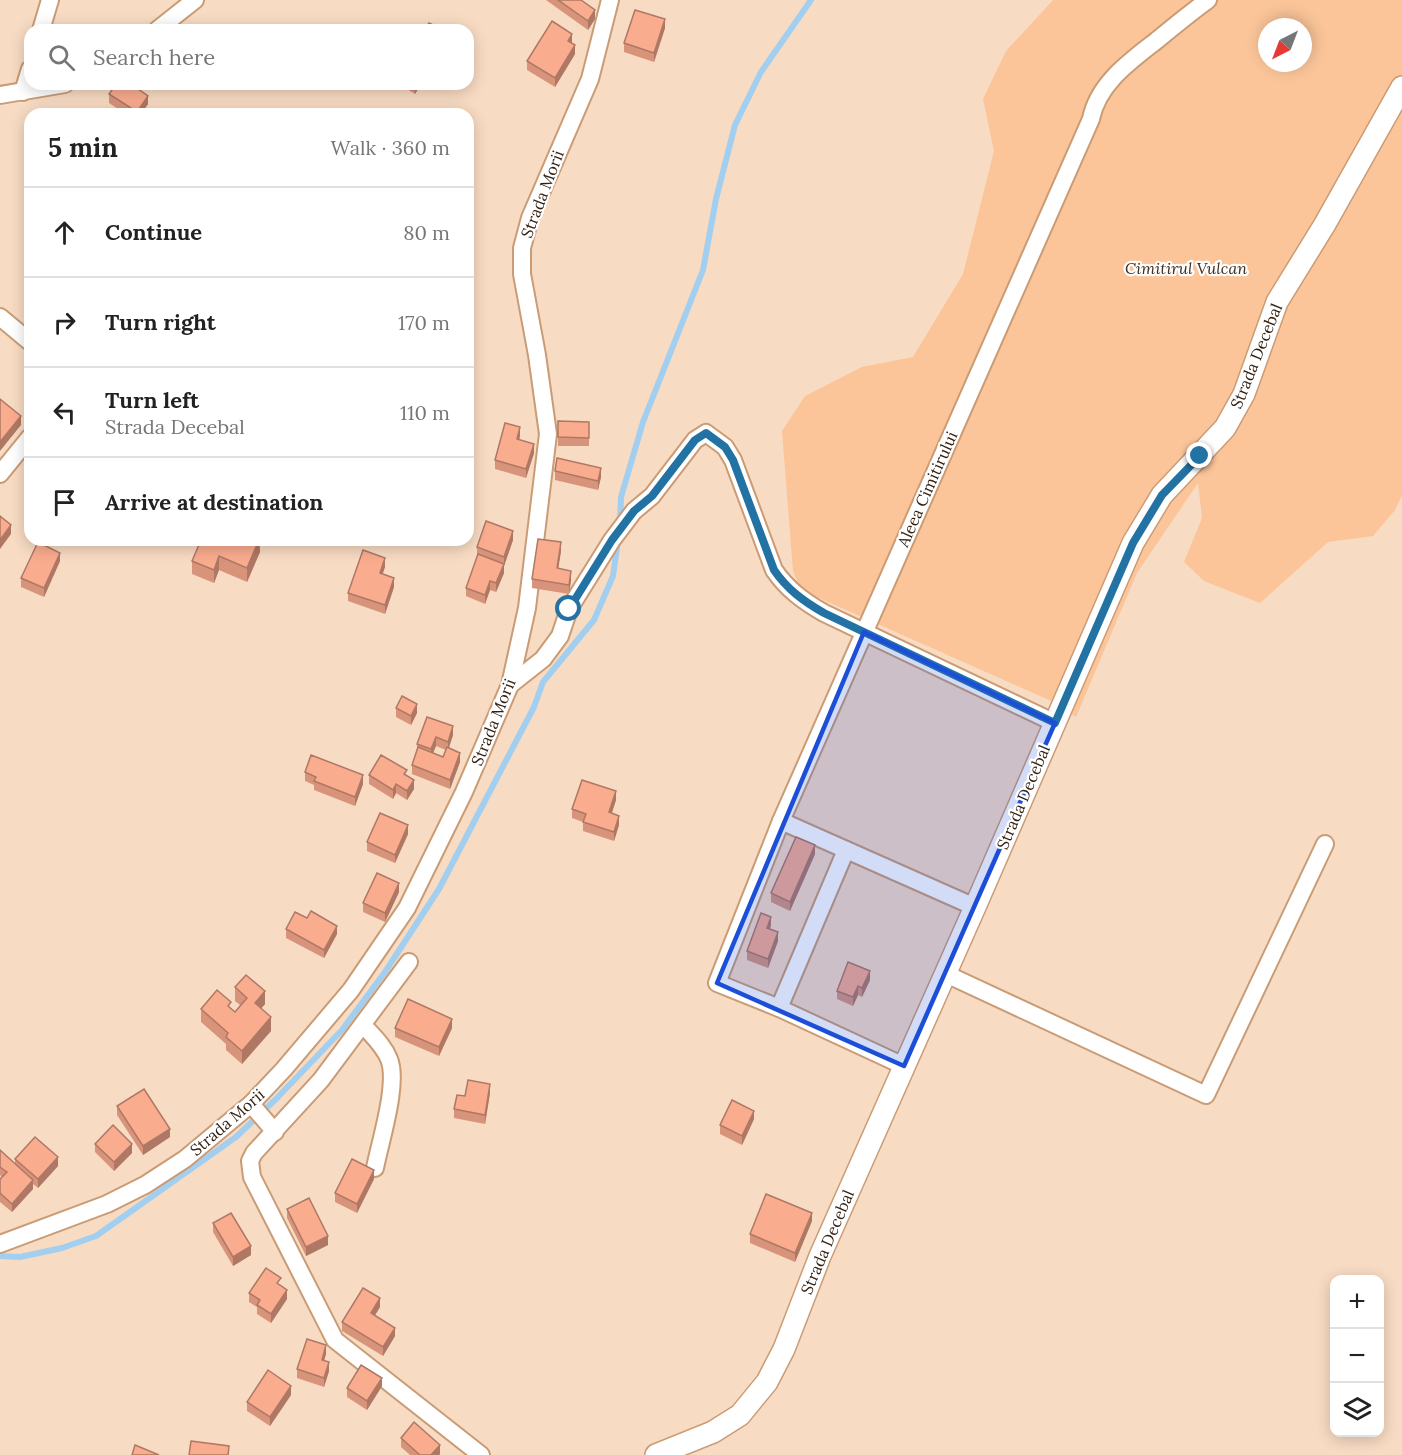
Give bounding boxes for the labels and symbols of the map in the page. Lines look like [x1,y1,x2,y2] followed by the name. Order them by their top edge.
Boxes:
[1258,18,1312,72] north arrow
[516,147,568,241] street label: Strada Morii
[1125,258,1247,278] park label: Cimitirul Vulcan
[1226,300,1286,412] street label: Strada Decebal
[892,428,961,551] street label: Aleea Cimitirului
[1186,442,1212,468] route end
[555,595,581,621] route start
[466,676,520,768] street label: Strada Morii
[992,742,1054,852] street label: Strada Decebal
[186,1084,268,1160] street label: Strada Morii
[796,1187,858,1297] street label: Strada Decebal

